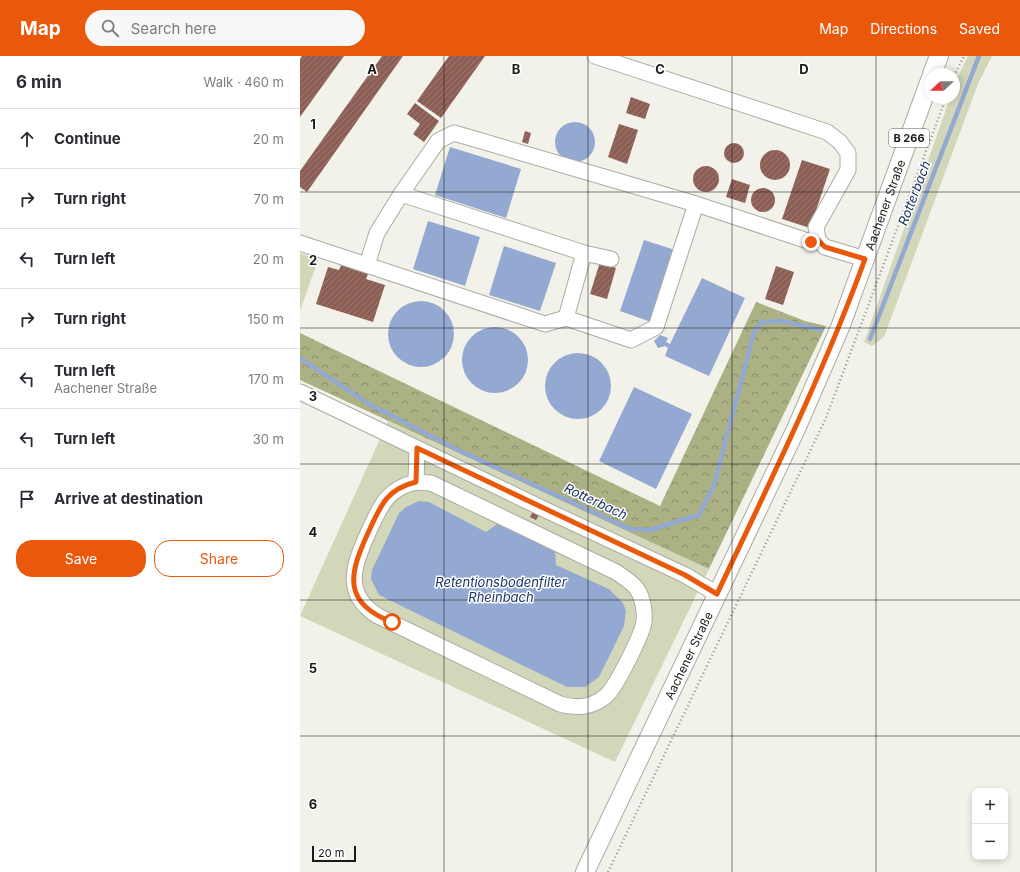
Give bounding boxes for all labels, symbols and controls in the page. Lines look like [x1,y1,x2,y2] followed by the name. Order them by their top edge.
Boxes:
[85,10,365,46] search box
[20,17,61,40] text: Map
[99,17,121,39] icon: search
[131,19,216,38] text: Search here
[819,20,848,37] text: Map
[870,20,937,37] text: Directions
[959,20,1000,37] text: Saved
[367,61,377,77] text: A
[512,61,521,77] text: B
[655,61,665,77] text: C
[799,61,809,77] text: D
[924,68,960,104] north arrow
[16,72,62,92] text: 6 min
[204,74,284,90] text: Walk · 460 m
[310,116,316,132] text: 1
[16,128,38,150] icon: ahead
[54,129,121,148] text: Continue
[889,129,929,147] road number: B 266
[253,131,284,147] text: 20 m
[861,157,908,252] street label: Aachener Straße
[894,158,934,227] water label: Rotterbach
[16,188,38,210] icon: right
[54,189,126,208] text: Turn right
[254,191,284,207] text: 70 m
[802,233,820,251] route end
[16,248,38,270] icon: left
[54,249,115,268] text: Turn left
[253,251,284,267] text: 20 m
[309,252,317,268] text: 2
[16,308,38,330] icon: right
[54,309,126,328] text: Turn right
[248,311,284,327] text: 150 m
[54,361,115,380] text: Turn left
[16,368,38,390] icon: left
[248,371,284,387] text: 170 m
[54,380,157,396] text: Aachener Straße
[309,388,317,404] text: 3
[16,428,38,450] icon: left
[54,429,115,448] text: Turn left
[253,431,284,447] text: 30 m
[562,479,630,523] water label: Rotterbach
[16,488,38,510] icon: arrive
[54,489,203,508] text: Arrive at destination
[309,524,318,540] text: 4
[16,540,146,577] button: Save
[154,540,284,577] button: Share
[435,574,568,605] water label: Retentionsbodenfilter Rheinbach
[661,609,715,702] street label: Aachener Straße
[383,613,401,631] route start
[309,660,317,676] text: 5
[972,788,1008,860] map controls
[972,788,1008,824] button: +
[309,796,317,812] text: 6
[972,824,1008,860] button: −
[312,844,356,863] scale bar
[318,846,344,860] text: 20 m

